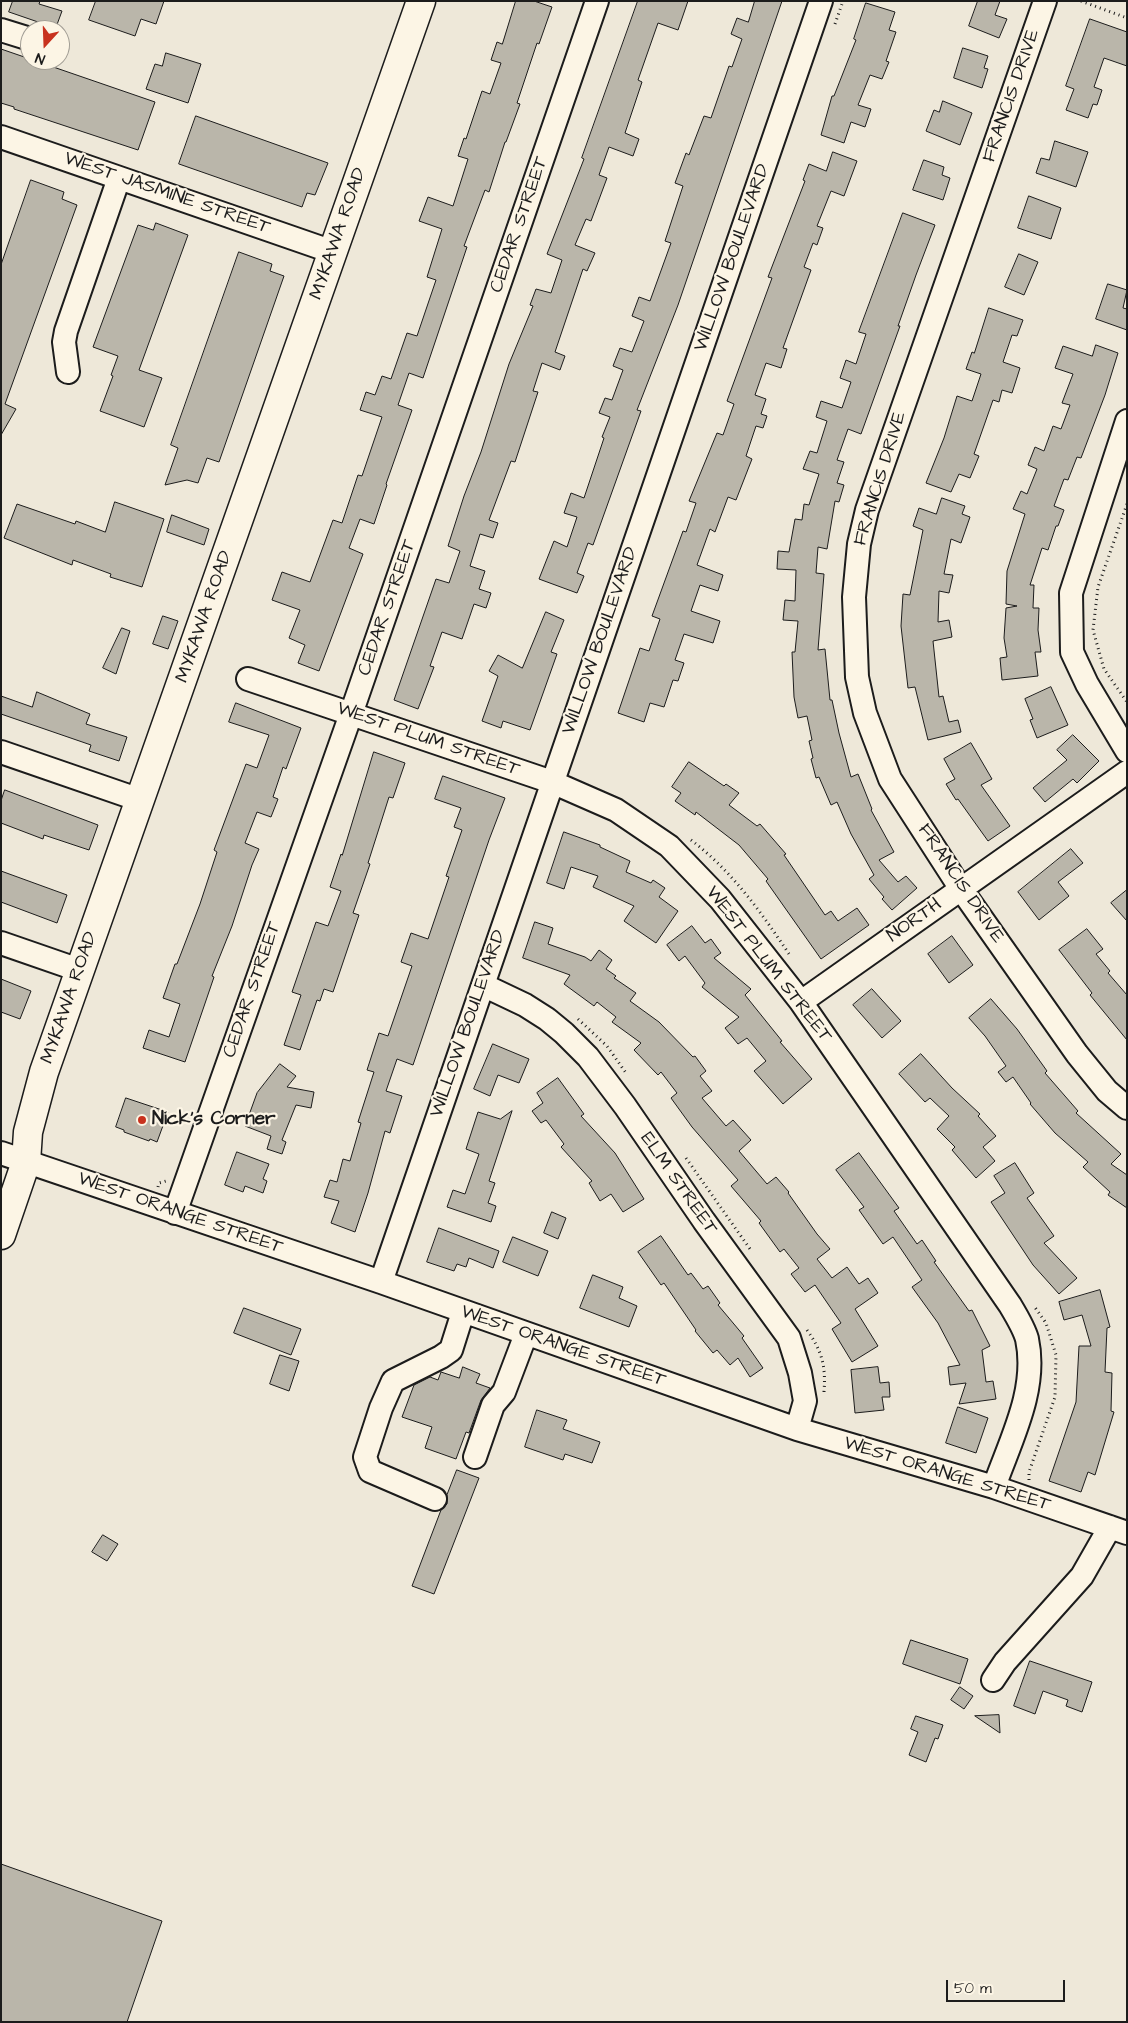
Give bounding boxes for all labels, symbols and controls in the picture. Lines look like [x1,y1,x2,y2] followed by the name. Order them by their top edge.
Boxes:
[20,20,70,70] north arrow
[979,27,1045,165] street label: FRANCIS DRIVE
[33,47,48,69] text: N
[61,148,273,240] street label: WEST JASMINE STREET
[486,154,554,296] street label: CEDAR STREET
[690,161,776,355] street label: WILLOW BOULEVARD
[306,165,372,303] street label: MYKAWA ROAD
[850,409,912,549] street label: FRANCIS DRIVE
[354,537,422,679] street label: CEDAR STREET
[558,544,644,738] street label: WILLOW BOULEVARD
[172,548,238,686] street label: MYKAWA ROAD
[334,698,522,782] street label: WEST PLUM STREET
[912,820,1008,948] street label: FRANCIS DRIVE
[700,882,836,1048] street label: WEST PLUM STREET
[883,894,947,948] street label: NORTH
[219,919,287,1061] street label: CEDAR STREET
[426,927,512,1121] street label: WILLOW BOULEVARD
[37,929,103,1067] street label: MYKAWA ROAD
[152,1109,276,1131] place label: Nick's Corner
[136,1114,148,1126] marker: Nick's Corner
[634,1128,722,1240] street label: ELM STREET
[75,1168,285,1260] street label: WEST ORANGE STREET
[458,1301,668,1393] street label: WEST ORANGE STREET
[841,1433,1053,1517] street label: WEST ORANGE STREET
[948,1970,1067,2002] scale bar
[954,1978,992,1999] text: 50 m

